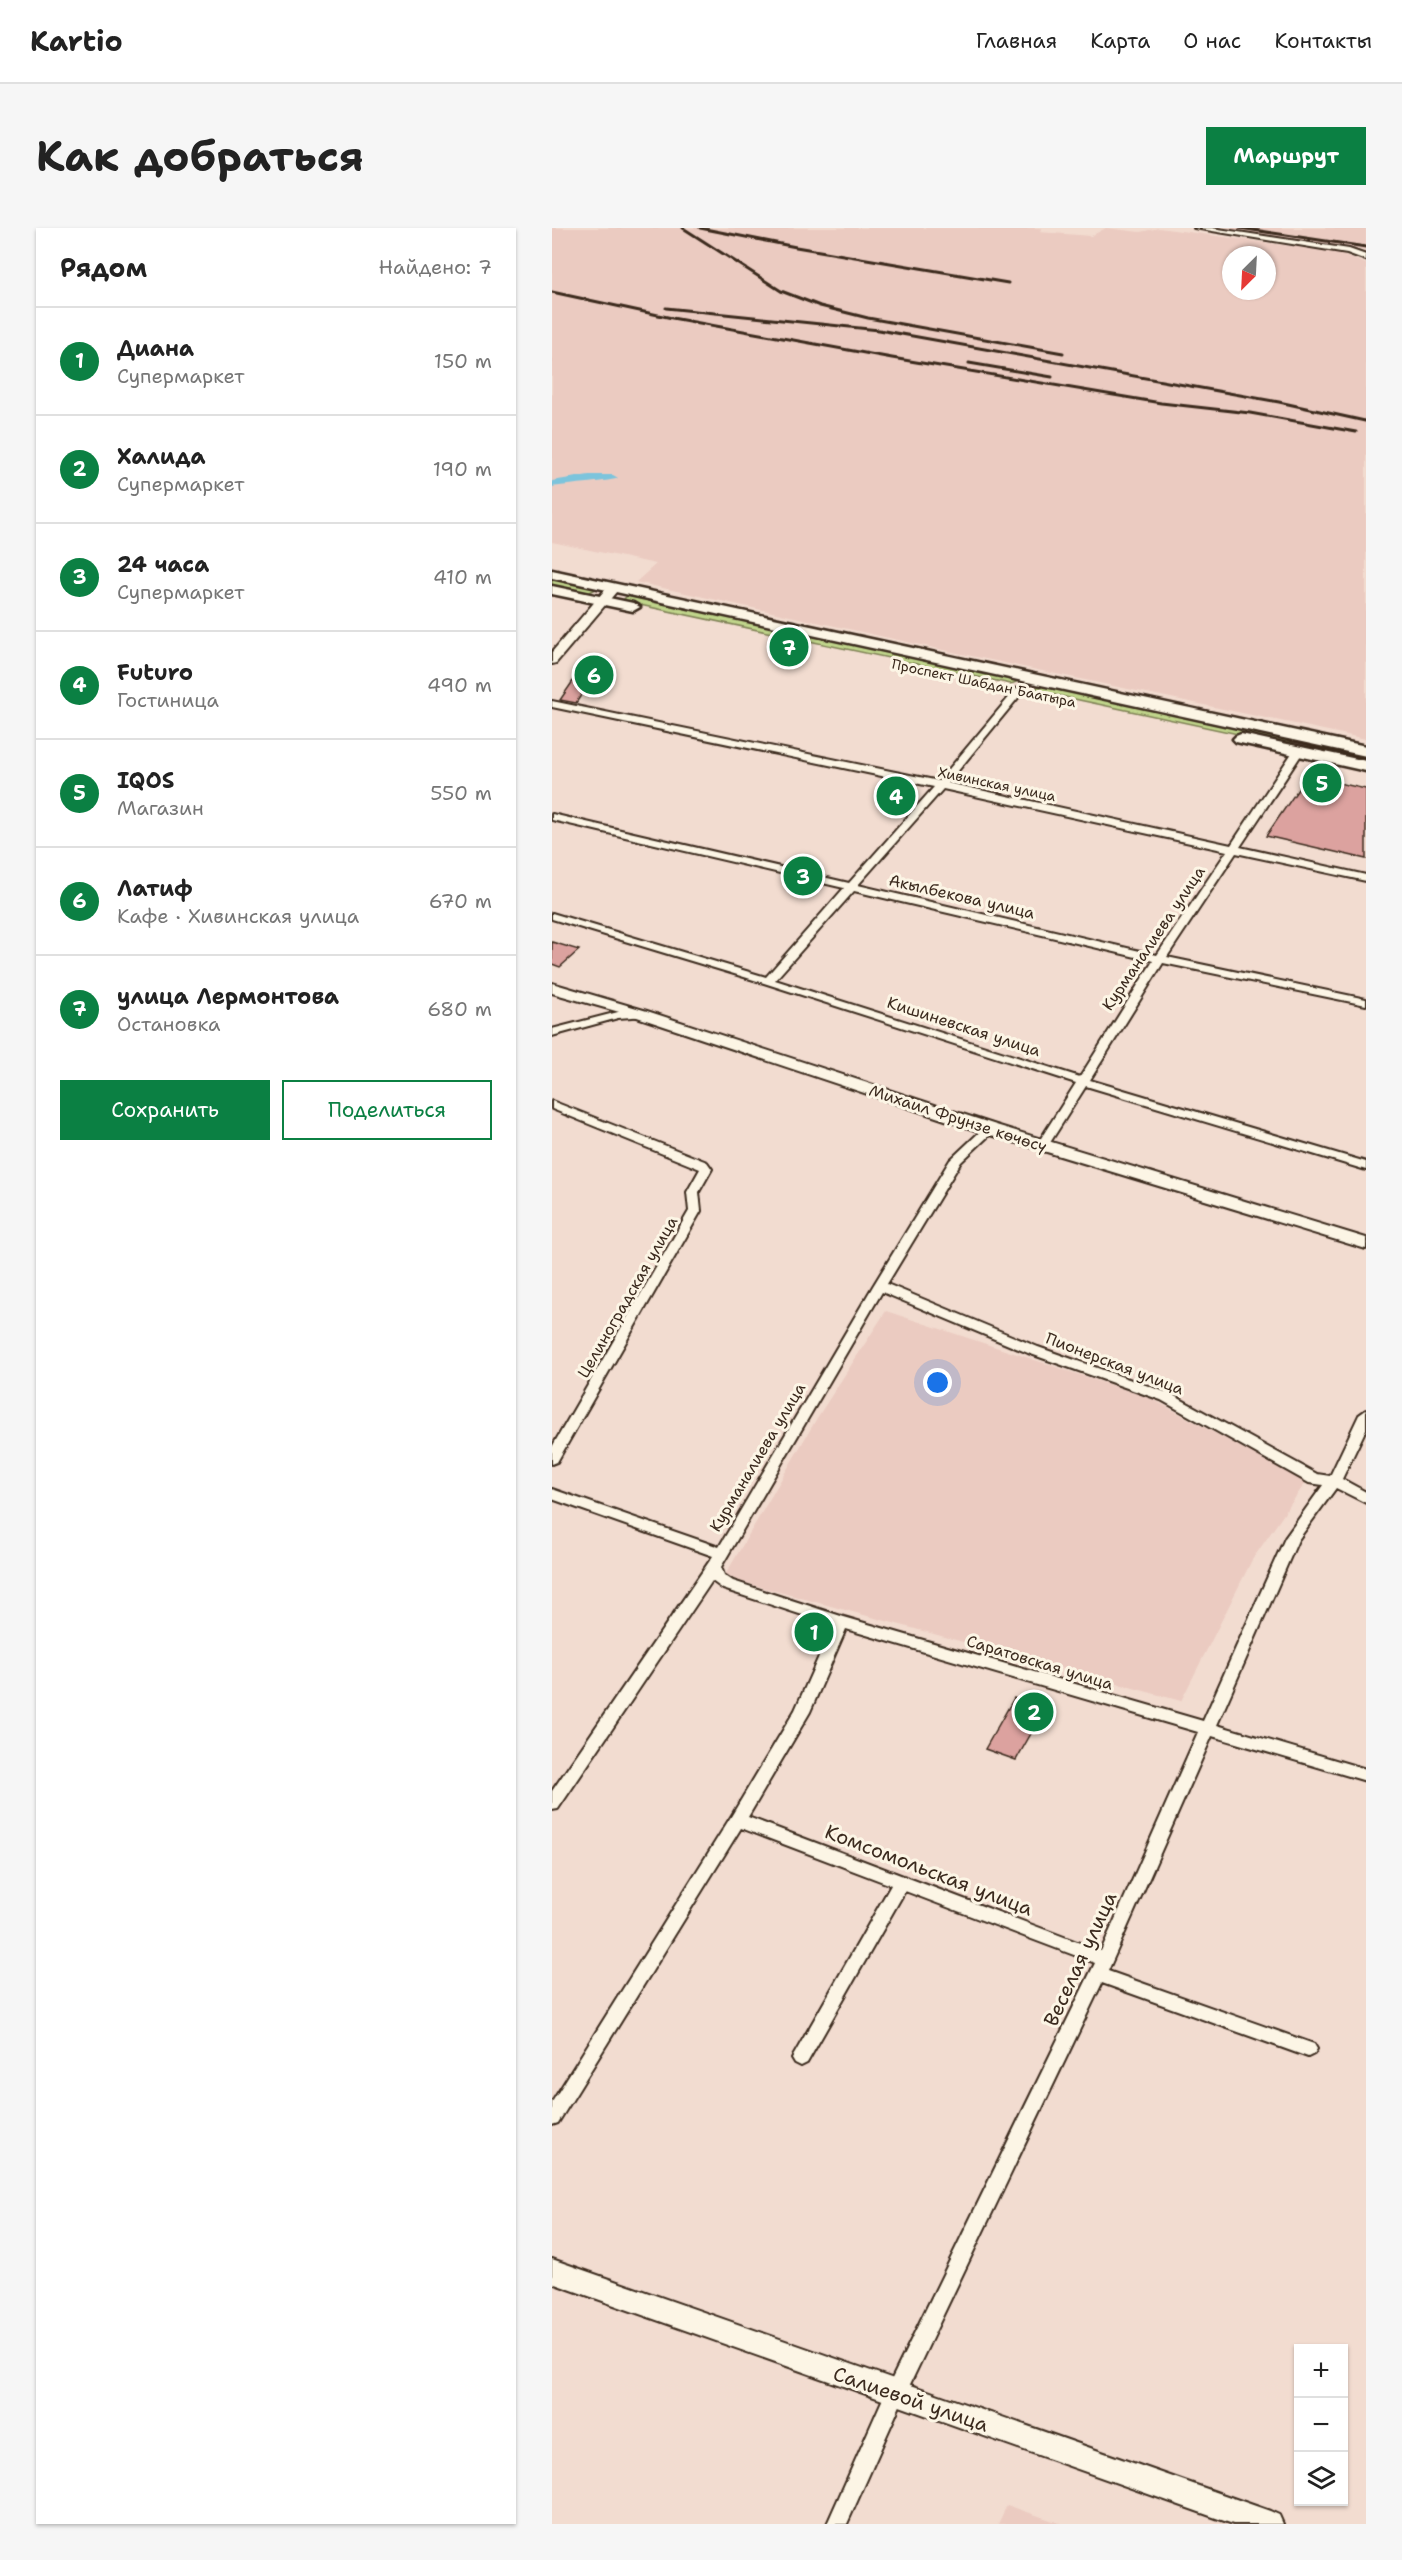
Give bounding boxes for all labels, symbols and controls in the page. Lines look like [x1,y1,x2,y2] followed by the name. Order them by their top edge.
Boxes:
[30,22,123,60] text: Kartio
[976,27,1057,55] text: Главная
[1090,27,1150,55] text: Карта
[1183,27,1241,55] text: О нас
[1274,27,1372,55] text: Контакты
[1206,127,1366,185] button: Маршрут
[36,128,364,184] text: Как добраться
[1222,246,1276,300] north arrow
[60,250,147,285] text: Рядом
[379,254,492,280] text: Найдено: 7
[117,334,194,363] text: Диана
[75,348,84,374] text: 1
[434,348,492,374] text: 150 m
[117,363,244,389] text: Супермаркет
[117,442,205,471] text: Халида
[73,456,87,482] text: 2
[433,456,492,482] text: 190 m
[117,471,244,497] text: Супермаркет
[117,550,209,579] text: 24 часа
[73,564,87,590] text: 3
[433,564,492,590] text: 410 m
[117,579,244,605] text: Супермаркет
[770,624,808,670] pin: 7
[574,652,614,698] pin: 6
[890,655,1078,711] street label: Проспект Шабдан Баатыра
[117,658,193,687] text: Futuro
[73,672,87,698] text: 4
[427,672,492,698] text: 490 m
[117,687,219,713] text: Гостиница
[1302,760,1342,806] pin: 5
[936,763,1058,805] street label: Хивинская улица
[117,766,174,795] text: IQOS
[876,774,916,818] pin: 4
[73,780,86,806] text: 5
[430,780,492,806] text: 550 m
[117,795,204,821] text: Магазин
[784,854,822,898] pin: 3
[1097,862,1210,1015] street label: Курманалиева улица
[887,869,1037,923] street label: Акылбекова улица
[117,874,192,903] text: Латиф
[73,888,87,914] text: 6
[429,888,492,914] text: 670 m
[117,903,359,929] text: Кафе · Хивинская улица
[117,982,339,1011] text: улица Лермонтова
[884,992,1043,1061] street label: Кишиневская улица
[73,996,87,1022] text: 7
[427,996,492,1022] text: 680 m
[117,1011,221,1037] text: Остановка
[60,1080,270,1140] button: Сохранить
[282,1080,492,1140] button: Поделиться
[866,1080,1049,1157] street label: Михаил Фрунзе көчөсү
[573,1213,682,1382] street label: Целиноградская улица
[1043,1327,1187,1399] street label: Пионерская улица
[923,1368,952,1397] your location
[705,1379,810,1535] street label: Курманалиева улица
[794,1610,834,1654] pin: 1
[964,1630,1116,1695] street label: Саратовская улица
[1014,1690,1054,1734] pin: 2
[821,1818,1037,1922] street label: Комсомольская улица
[1037,1887,1123,2030] street label: Веселая улица
[1294,2344,1348,2506] map controls
[1294,2344,1348,2398] button: +
[830,2360,993,2438] street label: Салиевой улица
[1294,2398,1348,2452] button: −
[1294,2452,1348,2506] button: layers

